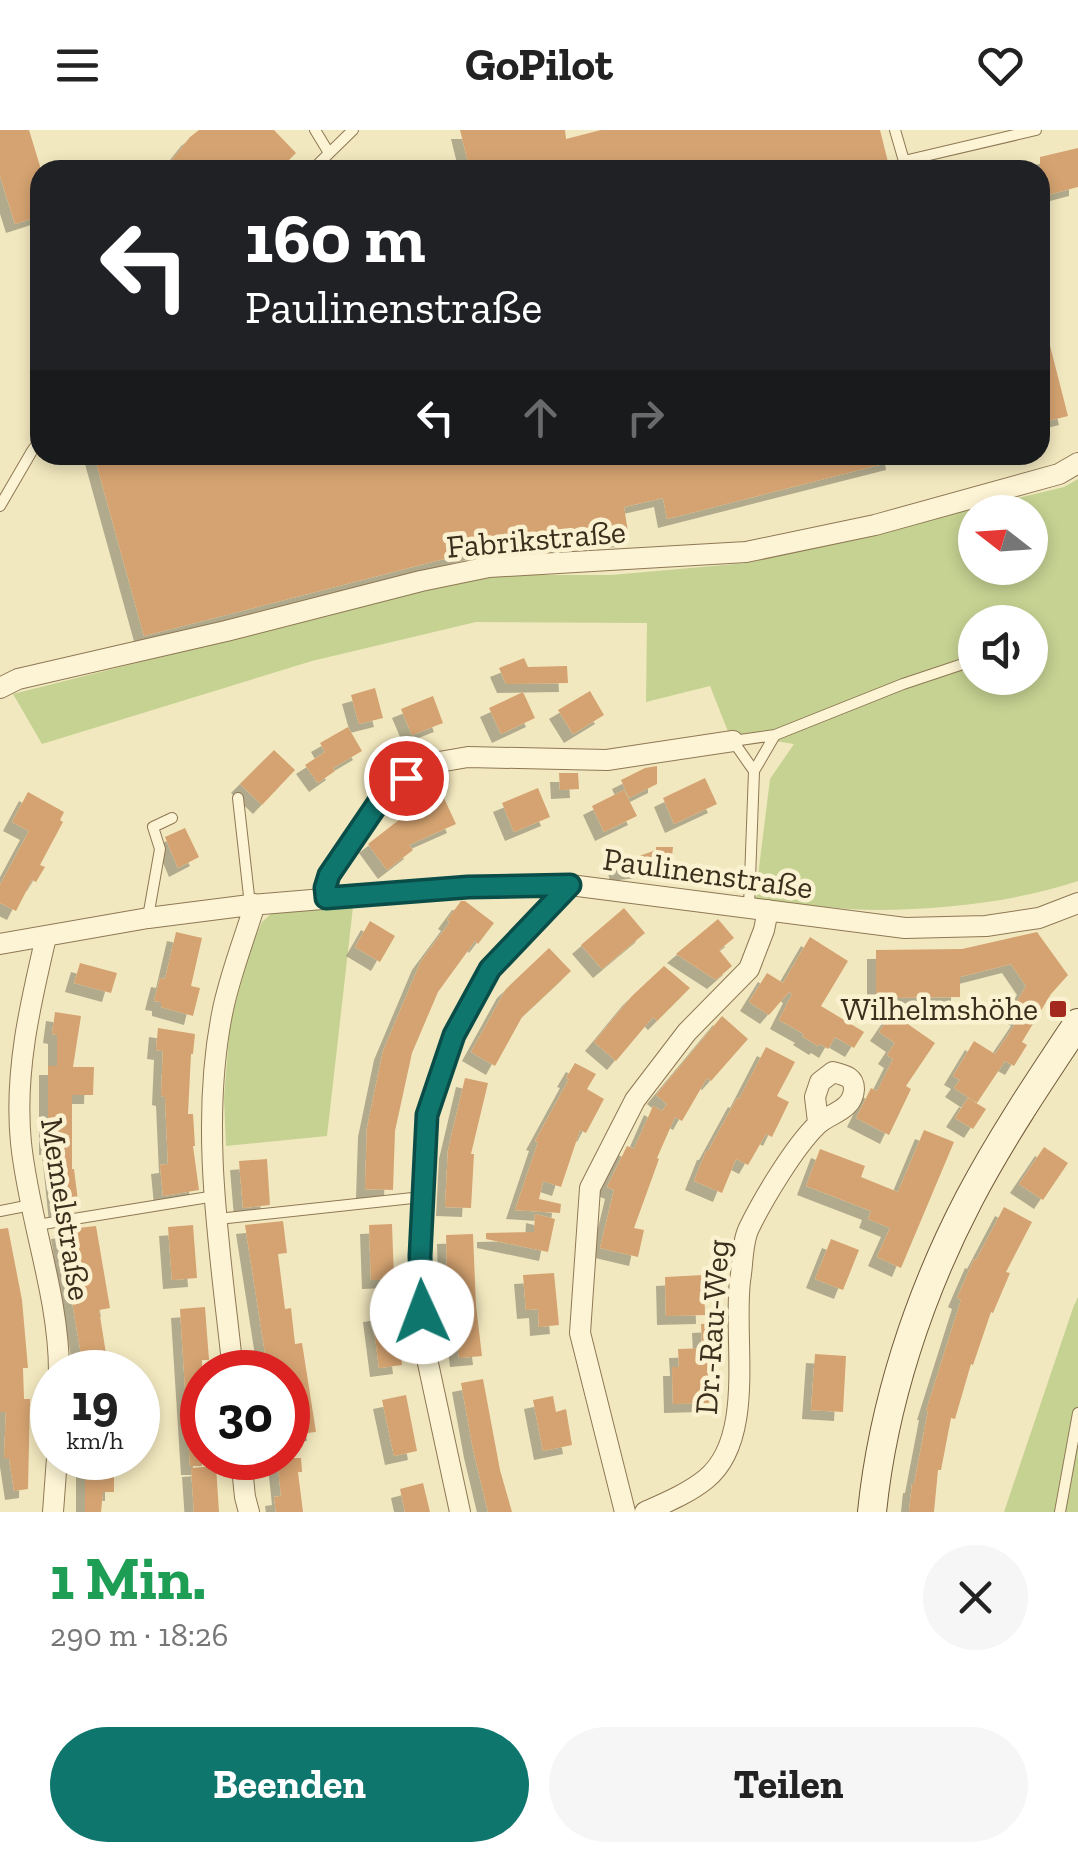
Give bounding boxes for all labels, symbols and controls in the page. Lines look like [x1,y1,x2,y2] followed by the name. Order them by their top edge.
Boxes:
[50,38,105,93] icon: menu
[465,38,613,92] text: GoPilot
[973,38,1028,93] icon: heart
[245,196,426,280] text: 160 m
[80,200,210,330] icon: left
[245,281,542,335] text: Paulinenstraße
[408,390,463,445] icon: left
[513,390,568,445] icon: ahead
[618,390,673,445] icon: right
[958,495,1048,585] north arrow
[958,495,1048,695] map controls
[445,512,627,566] street label: Fabrikstraße
[958,605,1048,695] button: sound
[364,736,449,821] pin
[379,751,434,806] icon: arrive
[601,839,815,907] street label: Paulinenstraße
[841,990,1038,1028] place label: Wilhelmshöhe
[1047,998,1069,1020] marker: Wilhelmshöhe
[33,1115,99,1303] street label: Memelstraße
[687,1238,737,1416] street label: Dr.-Rau-Weg
[370,1260,474,1364] position arrow
[180,1350,310,1480] speed limit sign: 30
[72,1373,118,1433] text: 19
[66,1425,124,1455] text: km/h
[50,1542,206,1614] text: 1 Min.
[923,1545,1028,1650] button: close
[50,1616,229,1654] text: 290 m · 18:26
[50,1727,529,1842] button: Beenden
[549,1727,1028,1842] button: Teilen

